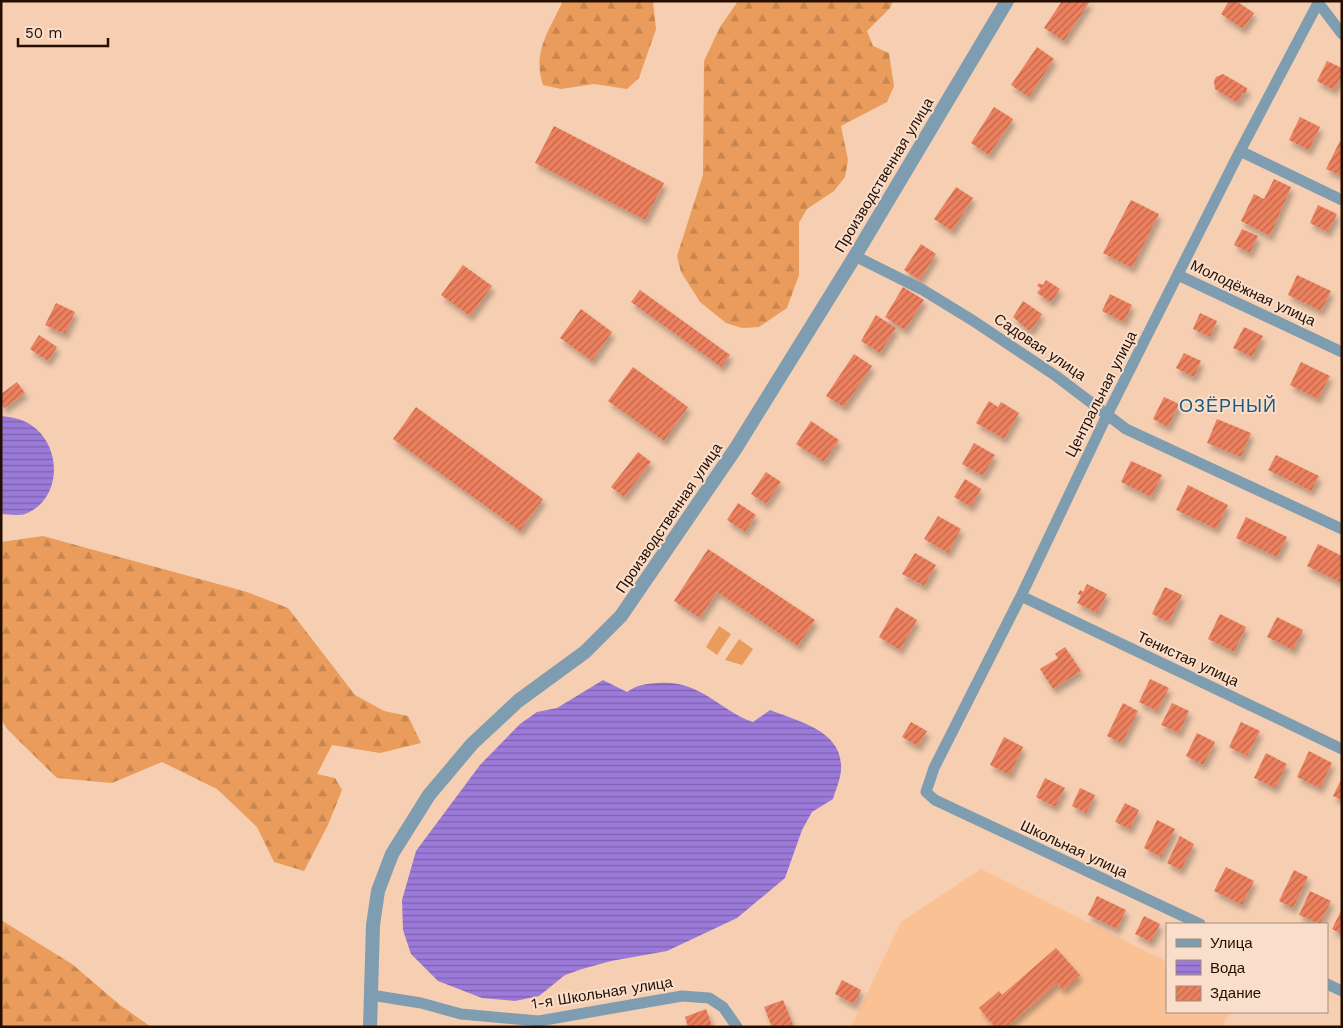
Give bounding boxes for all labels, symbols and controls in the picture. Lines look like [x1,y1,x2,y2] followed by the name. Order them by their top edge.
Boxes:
[18,15,108,47] scale bar
[25,24,62,42] text: 50 m
[831,94,938,256] street label: Производственная улица
[1188,256,1319,330] street label: Молодёжная улица
[991,310,1090,385] street label: Садовая улица
[1061,327,1141,460] street label: Центральная улица
[1179,395,1277,416] district label: ОЗЁРНЫЙ
[612,439,726,596] street label: Производственная улица
[1134,628,1242,691] street label: Тенистая улица
[1018,816,1131,882] street label: Школьная улица
[1166,923,1328,1013] legend
[1210,934,1253,952] text: Улица
[1210,959,1246,977] text: Вода
[530,973,675,1013] street label: 1-я Школьная улица
[1210,984,1261,1002] text: Здание

